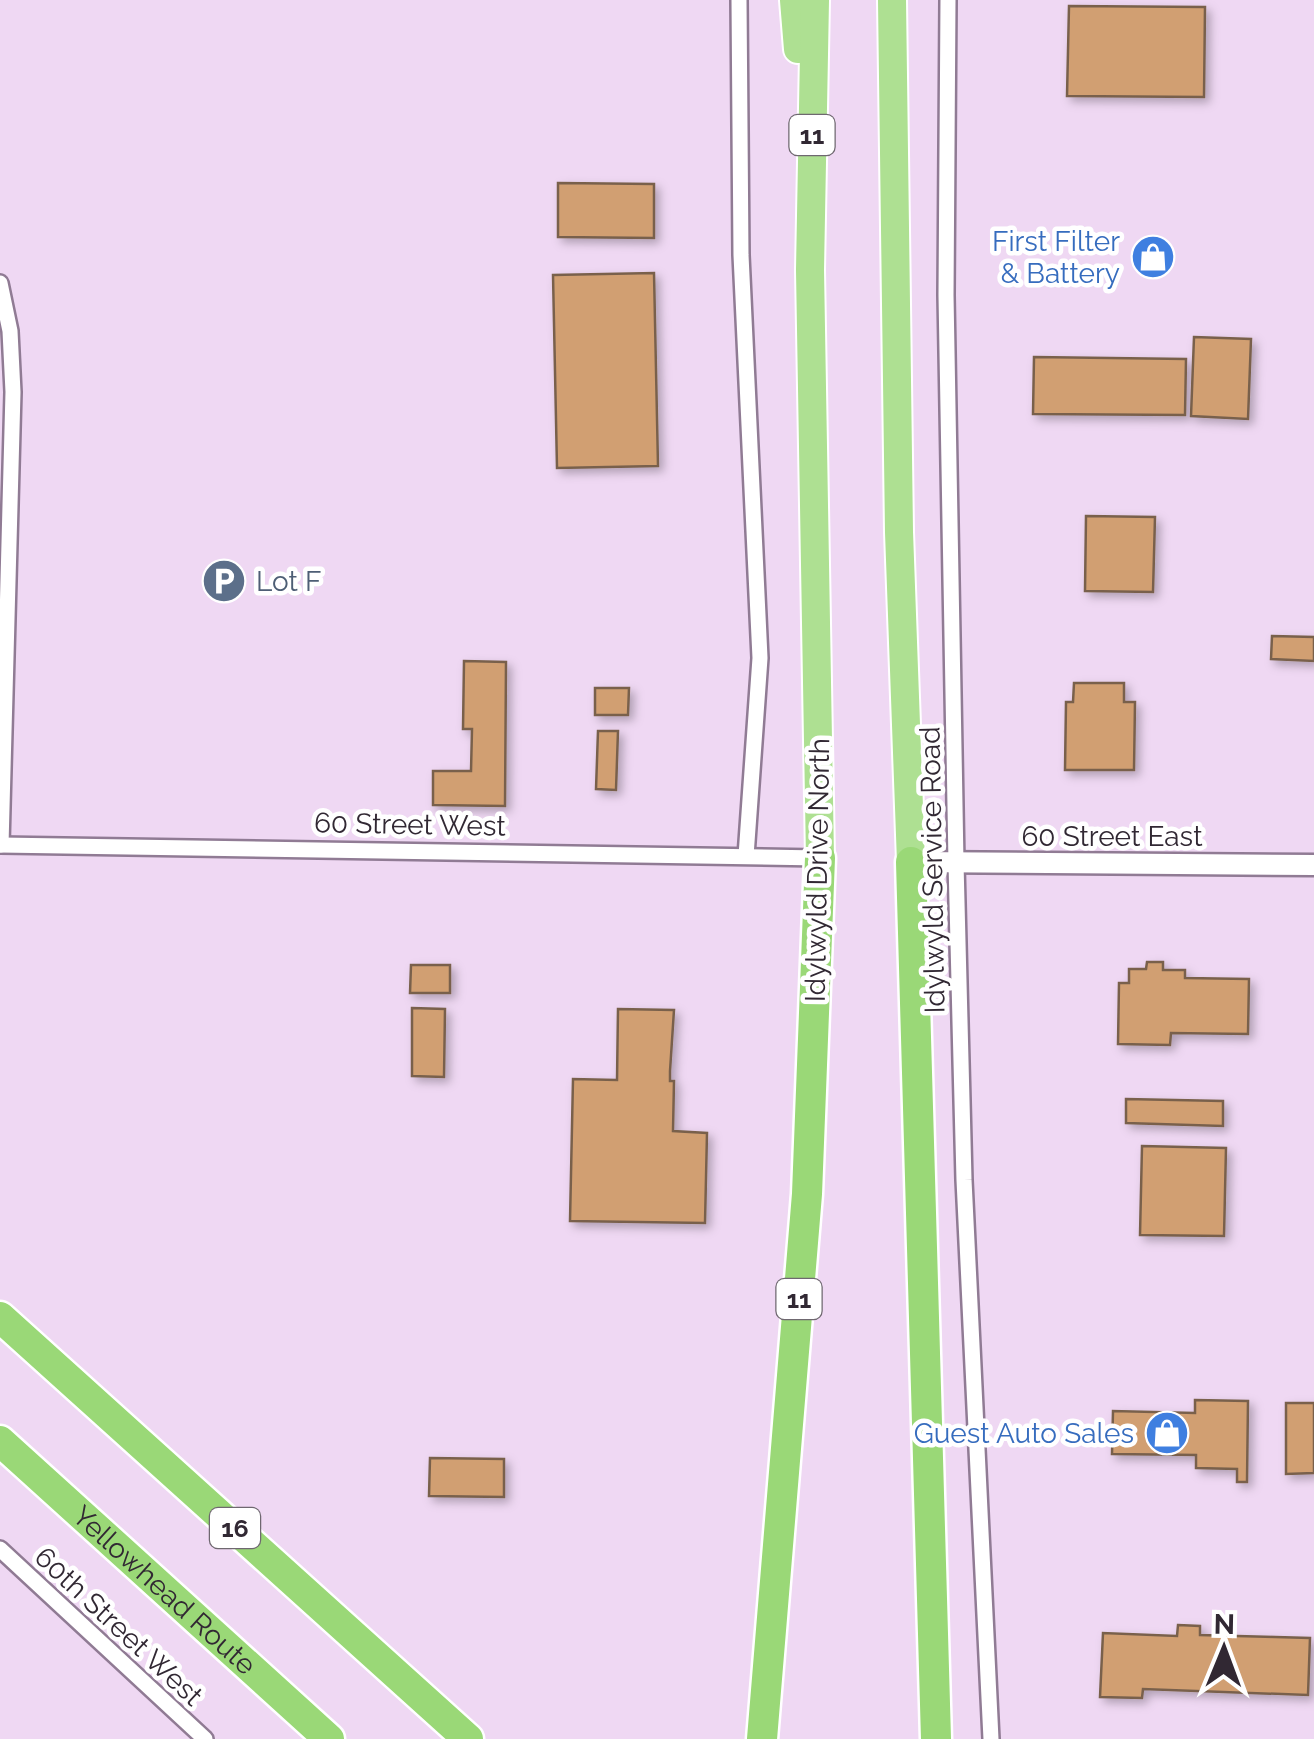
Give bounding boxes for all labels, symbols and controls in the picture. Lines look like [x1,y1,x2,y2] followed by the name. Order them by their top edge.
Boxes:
[790,115,834,155] road number: 11
[992,225,1120,290] place label: First Filter & Battery
[1130,234,1176,280] shop icon: First Filter & Battery
[201,558,247,604] parking icon: Lot F
[256,565,321,598] place label: Lot F
[913,726,952,1014] street label: Idylwyld Service Road
[799,738,836,1002] street label: Idylwyld Drive North
[314,806,507,843] street label: 60 Street West
[1021,820,1203,853] street label: 60 Street East
[776,1279,822,1319] road number: 11
[1144,1410,1190,1456] shop icon: Guest Auto Sales
[914,1417,1134,1450] place label: Guest Auto Sales
[66,1499,263,1682] street label: Yellowhead Route
[210,1508,260,1548] road number: 16
[28,1540,210,1713] street label: 60th Street West
[1174,1599,1274,1699] north arrow
[1213,1608,1235,1641] text: N

